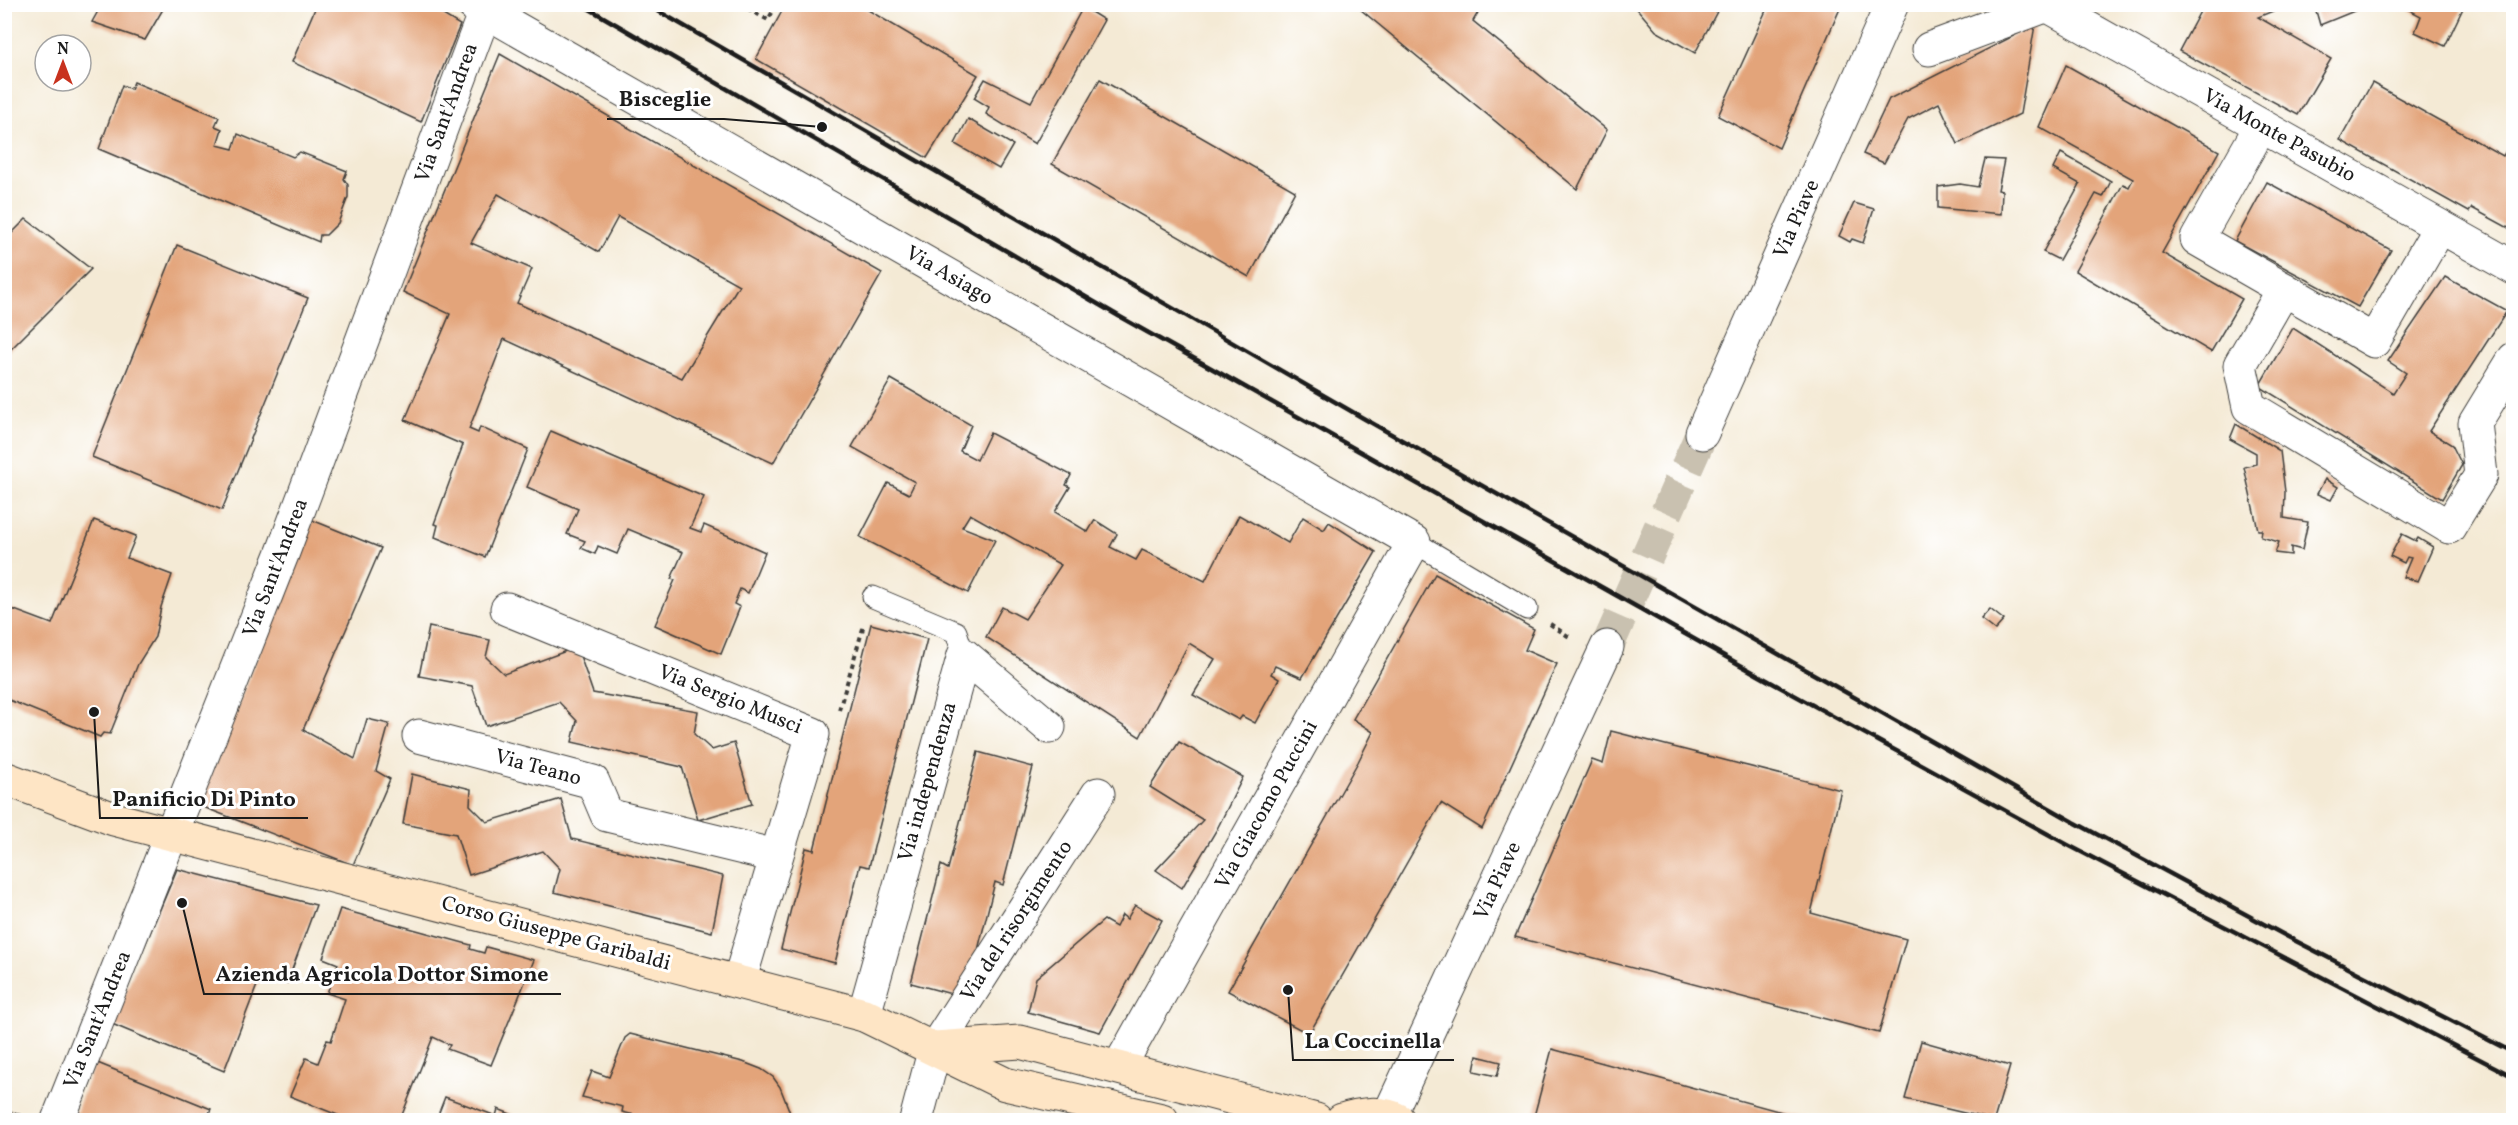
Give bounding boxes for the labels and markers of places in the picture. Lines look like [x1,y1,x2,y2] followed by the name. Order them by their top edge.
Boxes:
[607,79,724,119] callout: Bisceglie
[100,778,308,818] callout: Panificio Di Pinto
[204,954,561,994] callout: Azienda Agricola Dottor Simone
[1293,1020,1454,1060] callout: La Coccinella

